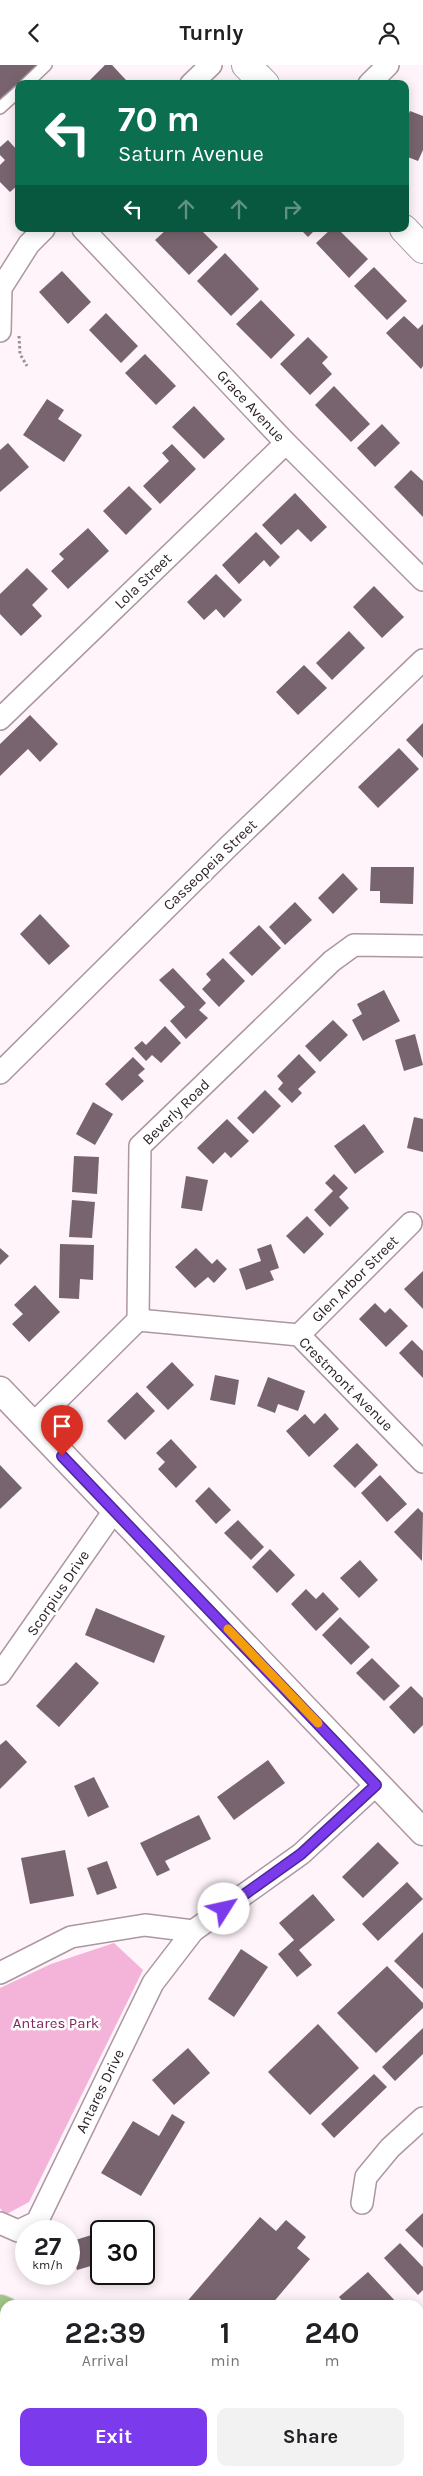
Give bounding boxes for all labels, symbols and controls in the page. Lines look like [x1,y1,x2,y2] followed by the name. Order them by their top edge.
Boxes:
[20,19,48,47] icon: back
[375,19,403,47] icon: person
[180,20,243,46] text: Turnly
[118,99,200,140] text: 70 m
[35,100,100,165] icon: left
[118,141,264,167] text: Saturn Avenue
[119,195,147,223] icon: left
[172,195,200,223] icon: ahead
[225,195,253,223] icon: ahead
[278,195,306,223] icon: right
[213,366,289,446] street label: Grace Avenue
[111,549,176,613] street label: Lola Street
[159,816,261,914] street label: Casseopeia Street
[138,1075,214,1149] street label: Beverly Road
[308,1232,402,1326] street label: Glen Arbor Street
[295,1333,397,1435] street label: Crestmont Avenue
[41,1405,83,1456] pin
[48,1412,76,1440] icon: arrive
[23,1547,93,1639] street label: Scorpius Drive
[197,1882,249,1934] position arrow
[13,2014,99,2032] park label: Antares Park
[72,2046,128,2136] street label: Antares Drive
[90,2220,155,2285] speed limit sign: 30
[34,2232,61,2261] text: 27
[32,2258,63,2272] text: km/h
[65,2315,146,2351] text: 22:39
[220,2315,231,2351] text: 1
[304,2315,359,2351] text: 240
[82,2351,129,2370] text: Arrival
[210,2351,240,2370] text: min
[324,2351,339,2370] text: m
[20,2408,207,2466] button: Exit
[217,2408,404,2466] button: Share

